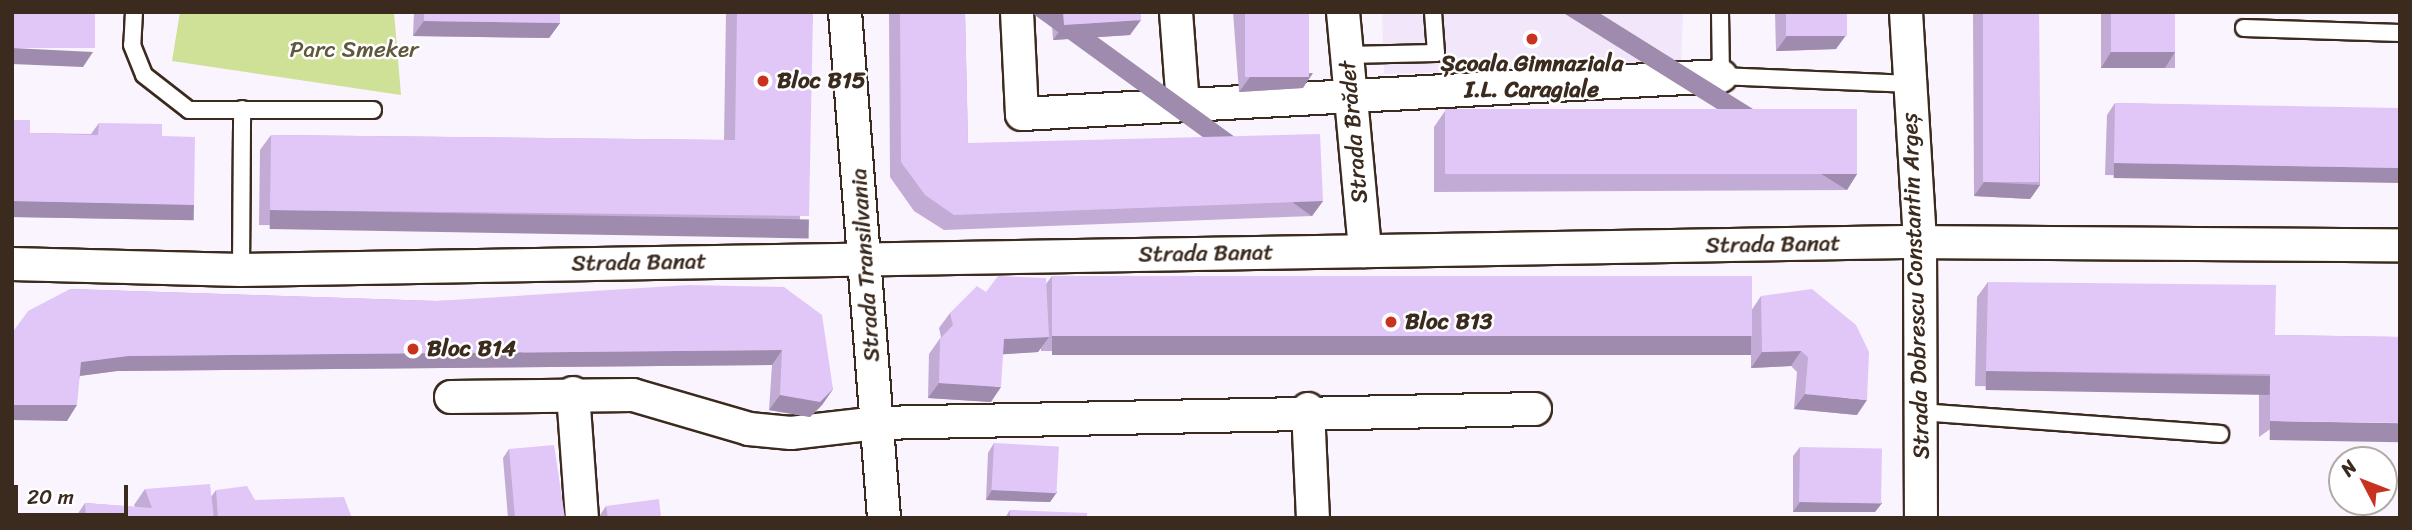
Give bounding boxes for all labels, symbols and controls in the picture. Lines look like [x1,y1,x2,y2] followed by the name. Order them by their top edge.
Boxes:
[1524,31,1540,47] marker: Școala Gimnaziala I.L. Caragiale
[289,36,419,64] park label: Parc Smeker
[1441,50,1623,104] place label: Școala Gimnaziala I.L. Caragiale
[1334,59,1374,205] street label: Strada Brădet
[777,67,866,95] place label: Bloc B15
[755,73,771,89] marker: Bloc B15
[1896,111,1936,461] street label: Strada Dobrescu Constantin Argeș
[845,167,887,363] street label: Strada Transilvania
[1705,230,1841,260] street label: Strada Banat
[1138,239,1274,269] street label: Strada Banat
[571,248,707,278] street label: Strada Banat
[1405,308,1492,336] place label: Bloc B13
[1383,314,1399,330] marker: Bloc B13
[427,335,516,363] place label: Bloc B14
[405,341,421,357] marker: Bloc B14
[2328,446,2398,516] north arrow
[2332,452,2365,484] text: N
[18,470,131,514] scale bar
[27,478,74,516] text: 20 m

